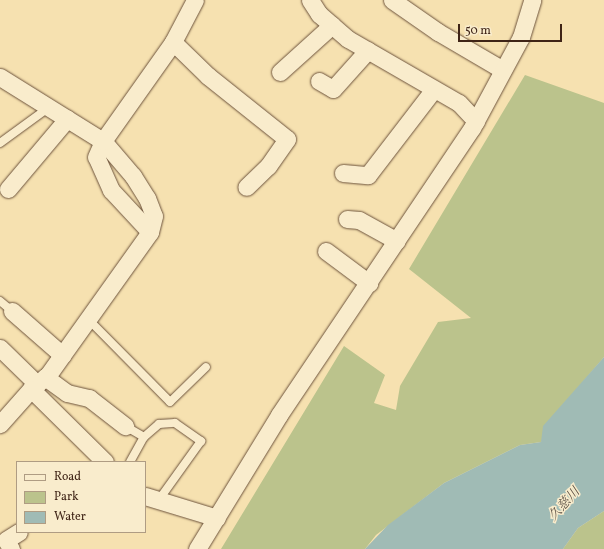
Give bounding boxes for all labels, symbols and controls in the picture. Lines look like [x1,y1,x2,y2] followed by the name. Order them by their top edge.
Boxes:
[460,16,564,42] scale bar
[465,23,491,39] text: 50 m
[16,461,146,533] legend
[54,469,81,485] text: Road
[546,485,584,525] water label: 久慈川
[54,489,79,505] text: Park
[54,509,86,525] text: Water

